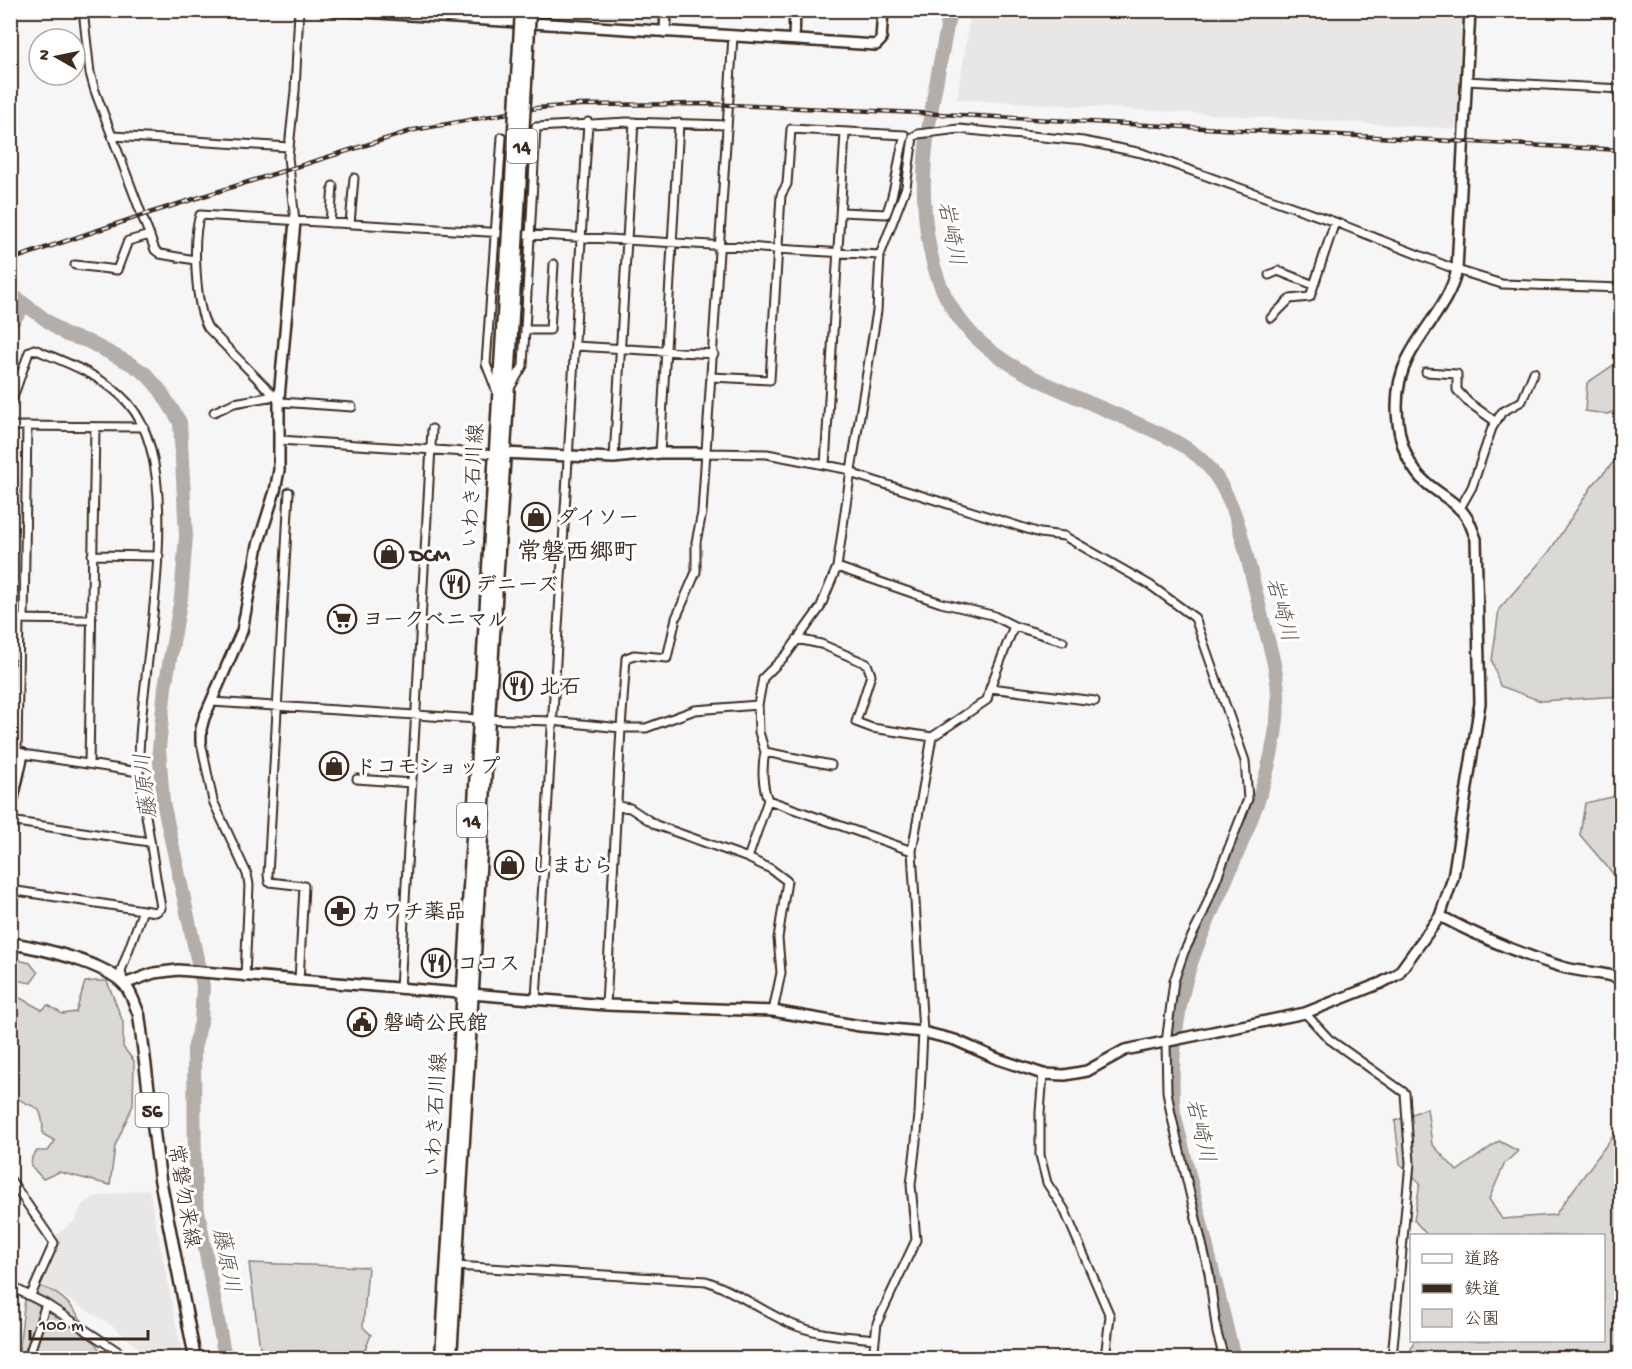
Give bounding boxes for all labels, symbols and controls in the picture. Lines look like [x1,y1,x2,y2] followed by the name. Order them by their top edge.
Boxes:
[27,27,87,87] north arrow
[35,48,56,62] text: N
[507,129,537,163] road number: 14
[930,199,969,269] water label: 岩崎川
[459,423,491,550] street label: いわき石川線
[520,501,552,533] shop icon: ダイソー
[557,507,639,533] place label: ダイソー
[373,538,405,570] shop icon: DCM
[517,538,637,569] district label: 常磐西郷町
[408,545,451,570] place label: DCM
[439,568,471,600] restaurant icon: デニーズ
[476,574,558,600] place label: デニーズ
[1258,575,1301,645] water label: 岩崎川
[326,603,358,635] supermarket icon: ヨークベニマル
[363,610,508,635] place label: ヨークベニマル
[502,670,534,702] restaurant icon: 北石
[539,676,581,702] place label: 北石
[318,750,350,782] shop icon: ドコモショップ
[130,751,164,820] water label: 藤原川
[355,756,500,782] place label: ドコモショップ
[457,803,487,837] road number: 14
[493,849,525,881] shop icon: しまむら
[530,855,614,881] place label: しまむら
[324,895,356,927] pharmacy icon: カワチ薬品
[361,900,466,927] place label: カワチ薬品
[420,947,452,979] restaurant icon: ココス
[457,954,520,979] place label: ココス
[346,1006,378,1038] public building icon: 磐崎公民館
[383,1011,488,1038] place label: 磐崎公民館
[422,1052,454,1179] street label: いわき石川線
[136,1093,168,1127] road number: 56
[1178,1096,1219,1166] water label: 岩崎川
[160,1142,205,1250] street label: 常磐勿来線
[205,1225,245,1296] water label: 藤原川
[1410,1234,1605,1342] legend
[1464,1249,1500,1271] text: 道路
[1464,1279,1500,1301] text: 鉄道
[30,1303,148,1341] scale bar
[1464,1310,1500,1331] text: 公園
[38,1316,84,1337] text: 100 m

